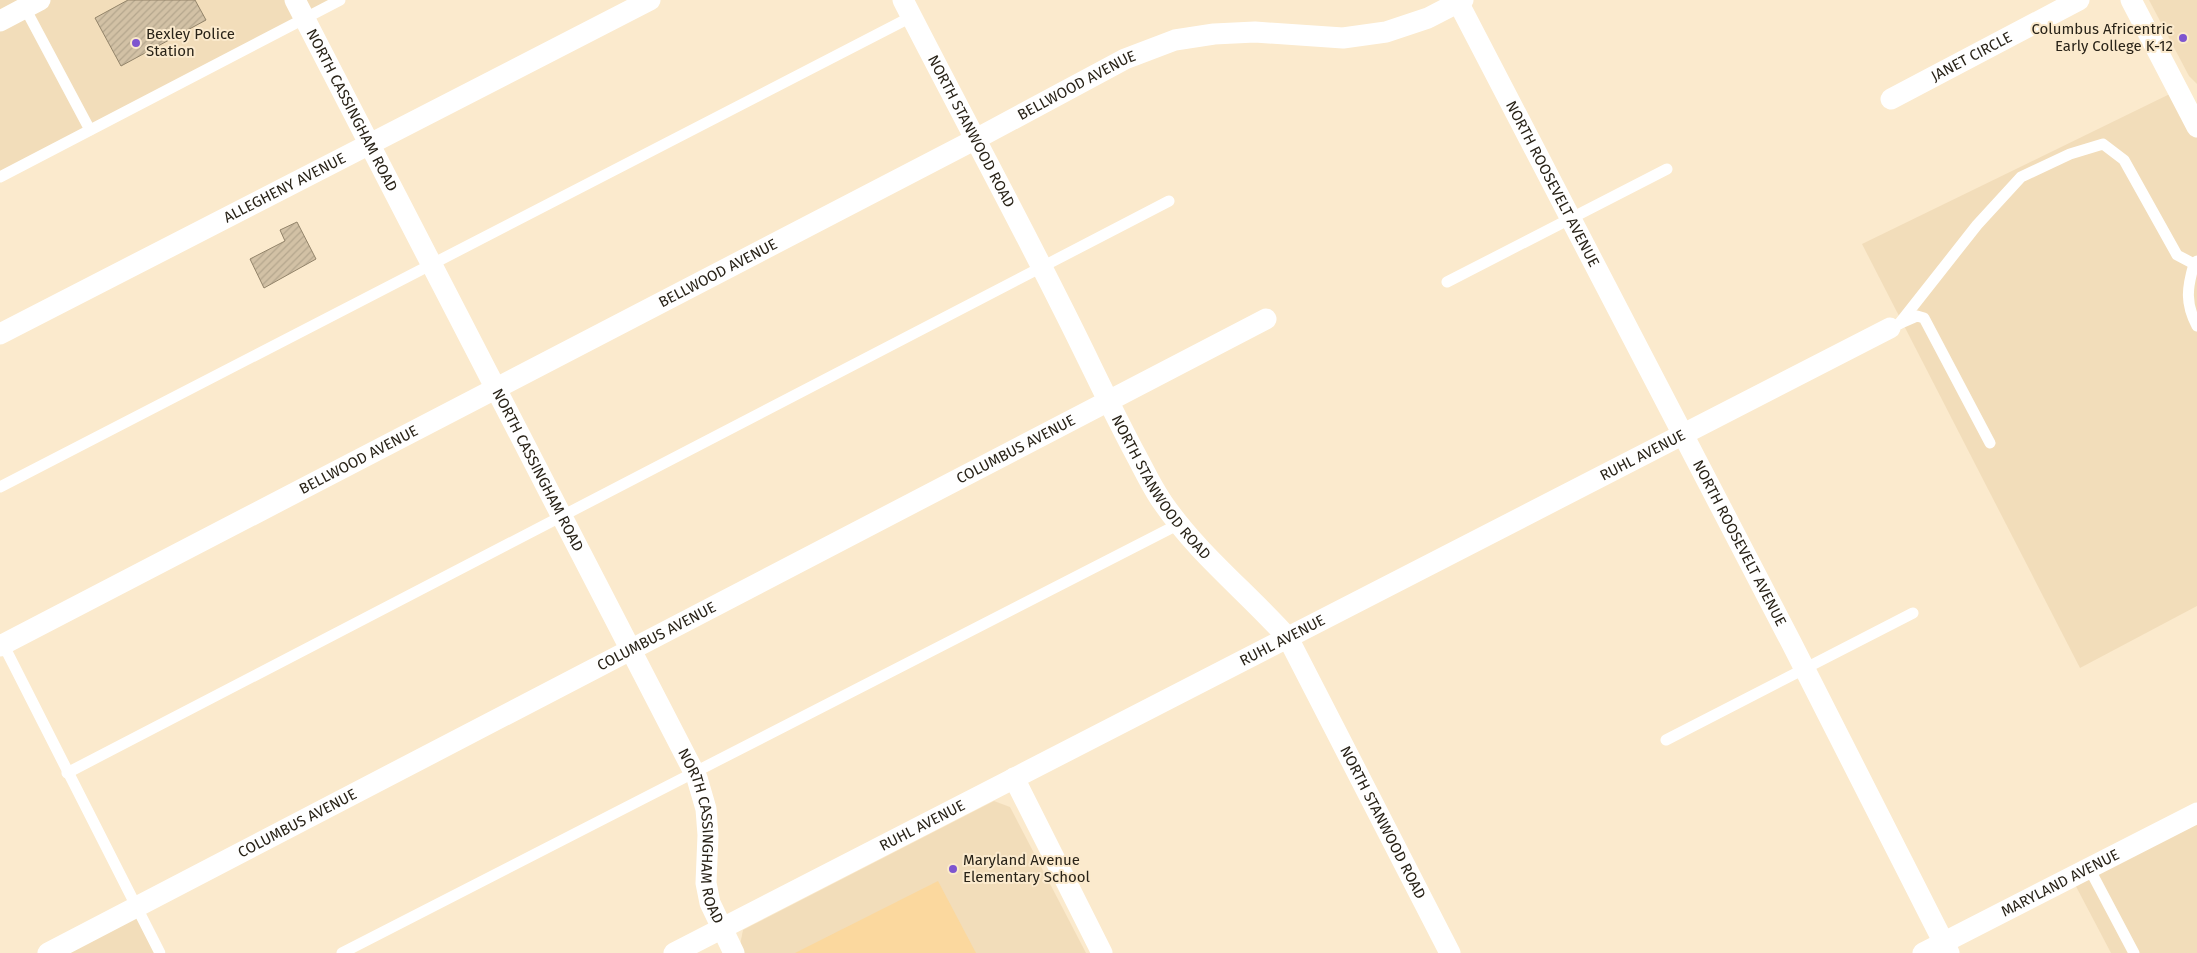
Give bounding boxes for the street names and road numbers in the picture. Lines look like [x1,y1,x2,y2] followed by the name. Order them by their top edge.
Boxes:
[302,26,401,195] street label: NORTH CASSINGHAM ROAD
[1928,28,2015,85] street label: JANET CIRCLE
[1014,47,1138,124] street label: BELLWOOD AVENUE
[924,52,1019,211] street label: NORTH STANWOOD ROAD
[1502,98,1603,270] street label: NORTH ROOSEVELT AVENUE
[221,149,349,227] street label: ALLEGHENY AVENUE
[655,235,780,311] street label: BELLWOOD AVENUE
[488,386,587,554] street label: NORTH CASSINGHAM ROAD
[953,411,1078,488] street label: COLUMBUS AVENUE
[1108,412,1215,563] street label: NORTH STANWOOD ROAD
[296,421,421,498] street label: BELLWOOD AVENUE
[1597,426,1688,485] street label: RUHL AVENUE
[1689,457,1790,629] street label: NORTH ROOSEVELT AVENUE
[594,598,719,675] street label: COLUMBUS AVENUE
[1237,611,1328,670] street label: RUHL AVENUE
[1336,743,1430,902] street label: NORTH STANWOOD ROAD
[674,745,728,927] street label: NORTH CASSINGHAM ROAD
[235,785,360,862] street label: COLUMBUS AVENUE
[876,796,968,855] street label: RUHL AVENUE
[1998,845,2122,921] street label: MARYLAND AVENUE

